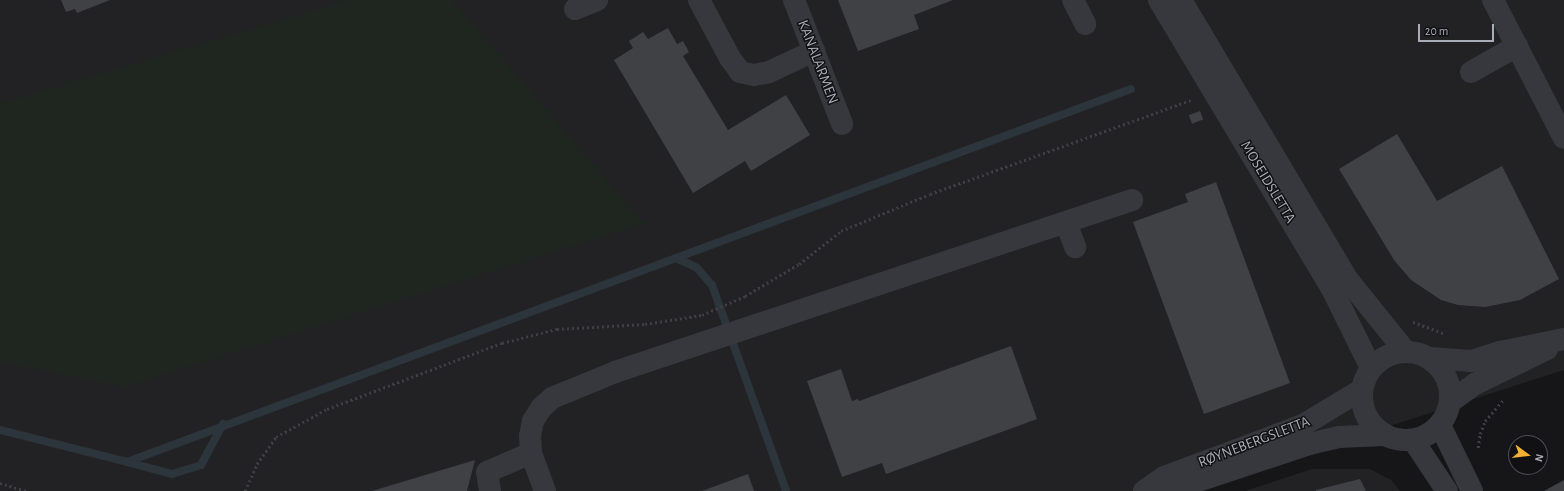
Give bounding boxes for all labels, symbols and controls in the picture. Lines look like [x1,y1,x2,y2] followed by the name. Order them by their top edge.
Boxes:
[1420,16,1496,42] scale bar
[794,18,842,106] street label: KANALARMEN
[1425,25,1448,37] text: 20 m
[1236,138,1300,226] street label: MOSEIDSLETTA
[1196,412,1312,472] street label: RØYNEBERGSLETTA
[1508,435,1548,475] north arrow
[1533,453,1545,463] text: N

